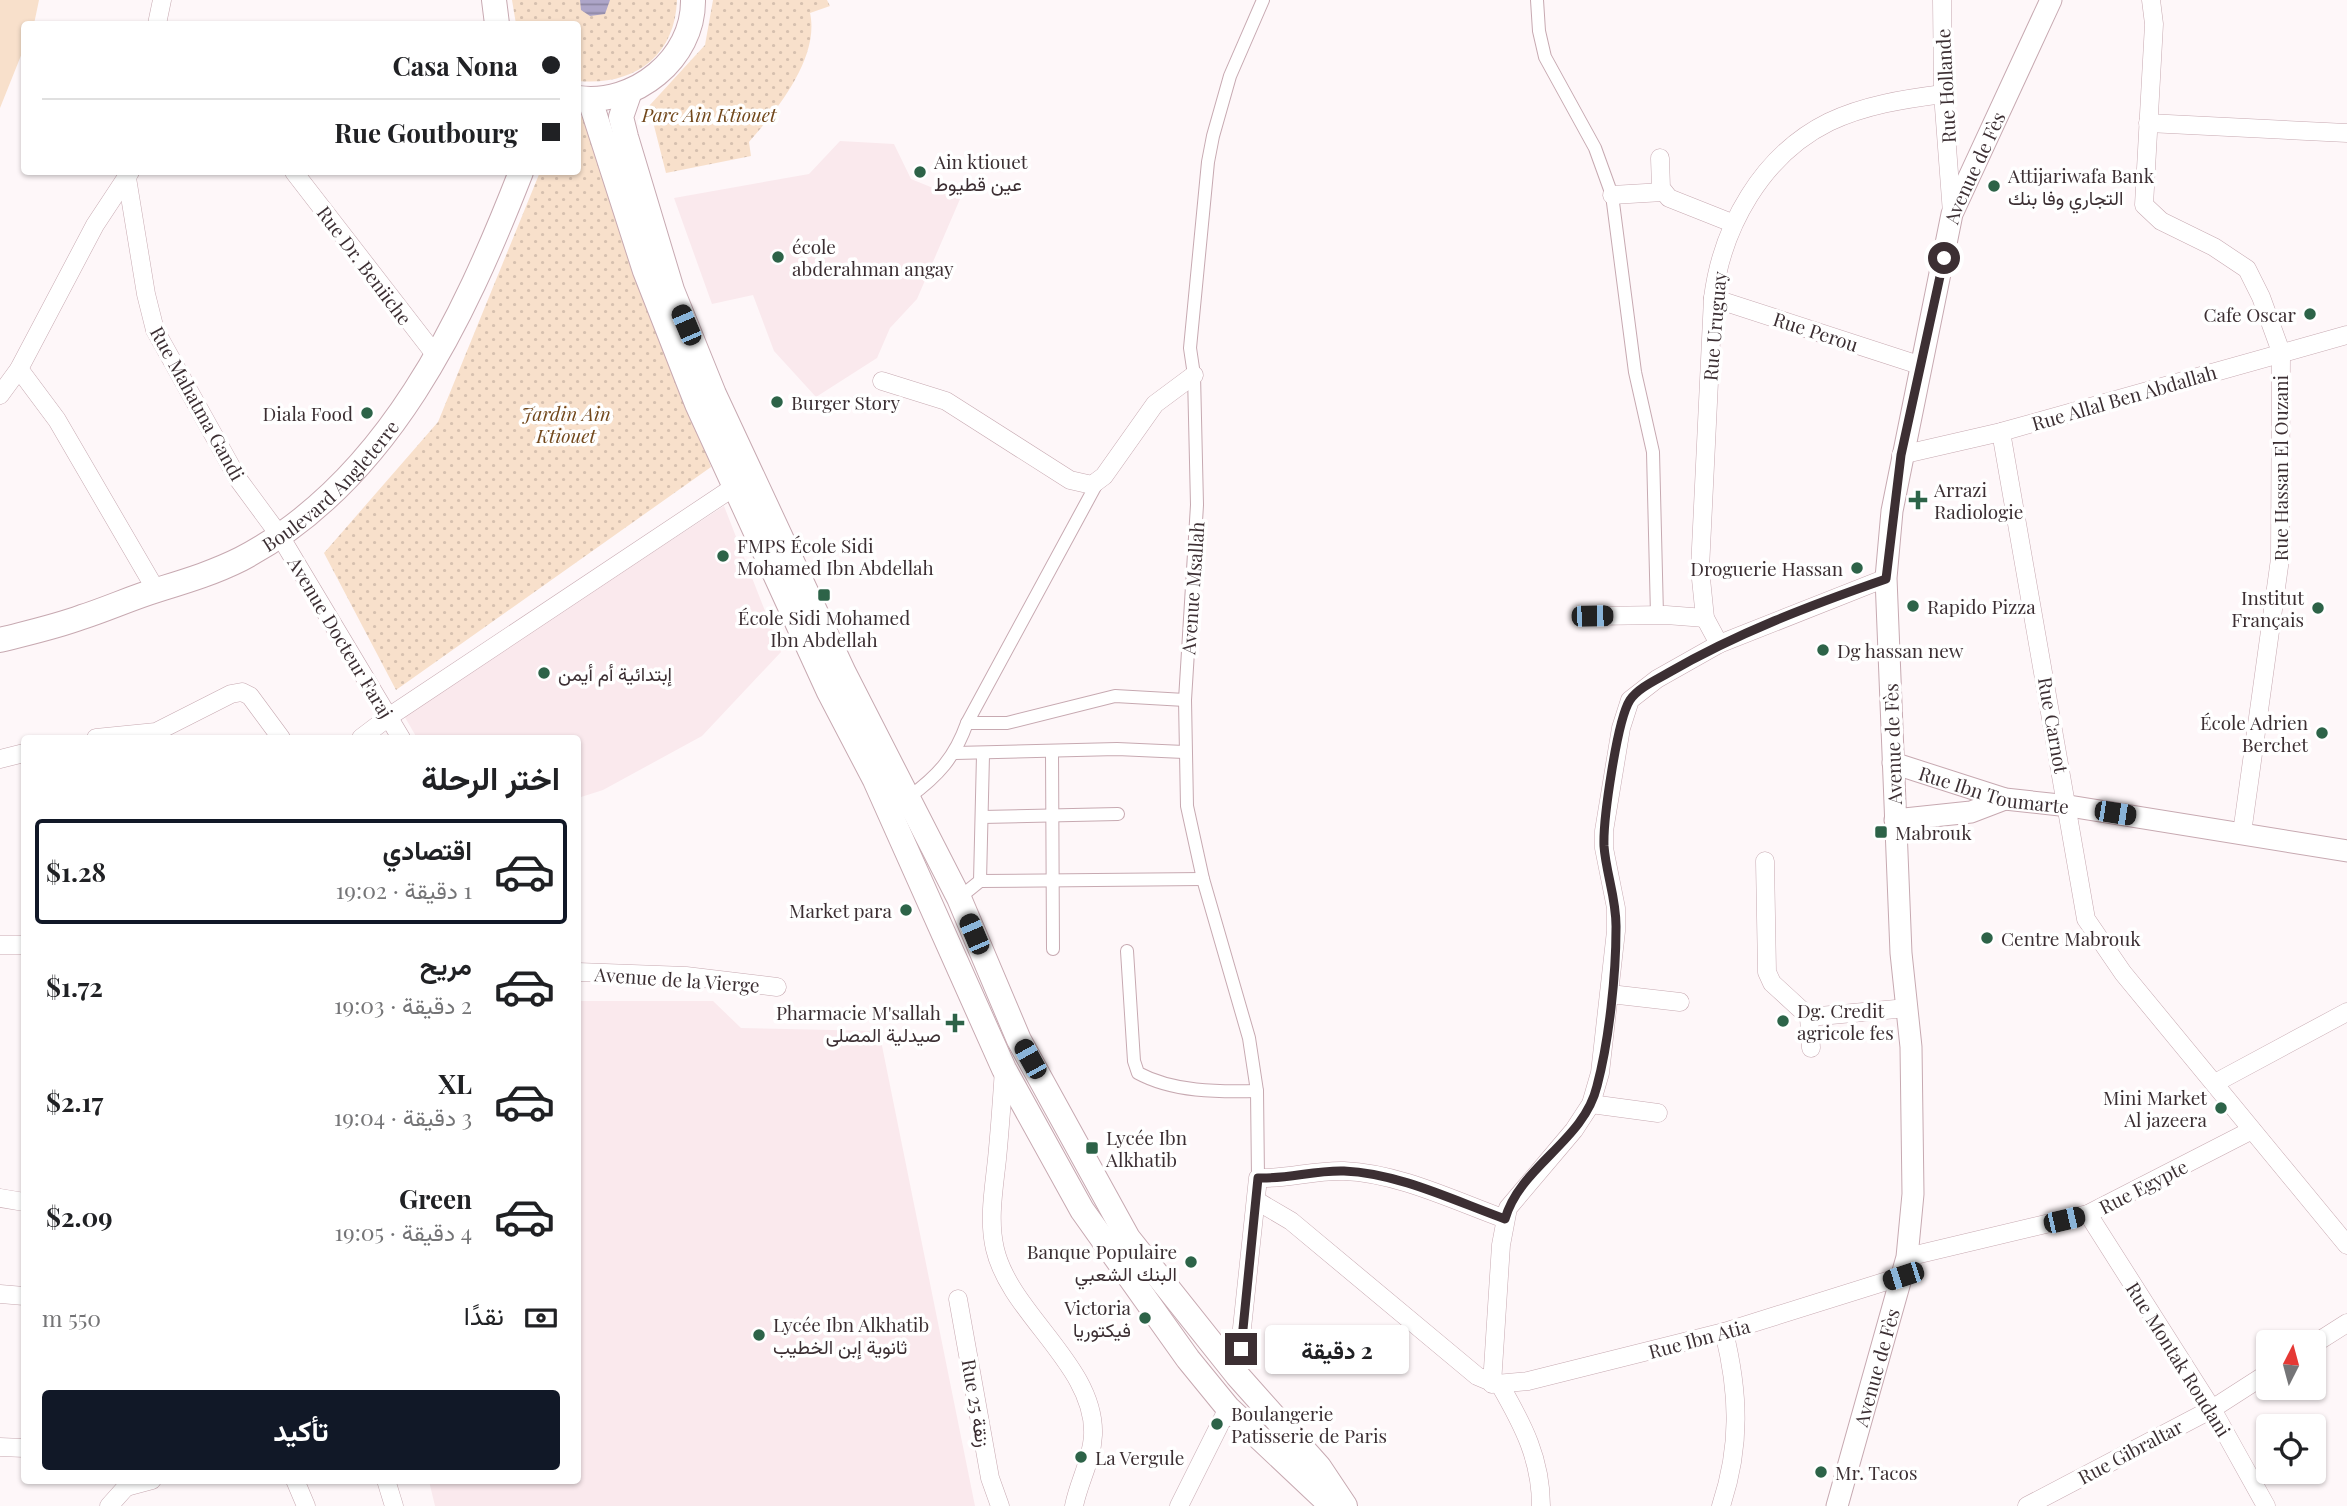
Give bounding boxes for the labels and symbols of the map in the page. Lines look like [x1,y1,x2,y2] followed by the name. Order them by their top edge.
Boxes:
[1929,28,1961,144] street label: Rue Hollande
[641,101,778,127] park label: Parc Ain Ktiouet
[1937,107,2011,227] street label: Avenue de Fès
[933,148,1028,196] place label: Ain ktiouet عين قطيوط
[2007,162,2155,214] place label: Attijariwafa Bank التجاري وفا بنك
[912,164,928,180] marker: Ain ktiouet عين قطيوط
[1986,178,2002,194] marker: Attijariwafa Bank التجاري وفا بنك
[312,200,418,330] street label: Rue Dr. Beniiche
[792,233,954,281] place label: école abderahman angay
[1928,242,1960,274] route start
[770,249,786,265] marker: école abderahman angay
[1696,270,1732,382] street label: Rue Uruguay
[2203,301,2297,327] place label: Cafe Oscar
[669,302,704,348] car
[1770,305,1862,357] street label: Rue Perou
[2302,306,2318,322] marker: Cafe Oscar
[145,321,251,485] street label: Rue Mahatma Gandi
[2029,358,2219,436] street label: Rue Allal Ben Abdallah
[2267,374,2293,561] street label: Rue Hassan El Ouzani
[791,389,900,415] place label: Burger Story
[769,394,785,410] marker: Burger Story
[263,400,353,426] place label: Diala Food
[521,400,611,448] park label: Jardin Ain Ktiouet
[359,405,375,421] marker: Diala Food
[257,414,404,557] street label: Boulevard Angleterre
[1933,476,2023,524] place label: Arrazi Radiologie
[1908,490,1928,510] marker: Arrazi Radiologie
[1174,521,1210,656] street label: Avenue Msallah
[737,532,934,580] place label: FMPS École Sidi Mohamed Ibn Abdellah
[715,548,731,564] marker: FMPS École Sidi Mohamed Ibn Abdellah
[282,551,400,723] street label: Avenue Docteur Faraj
[1690,555,1844,581] place label: Droguerie Hassan
[1849,560,1865,576] marker: Droguerie Hassan
[2231,584,2304,632] place label: Institut Français
[816,587,832,603] marker: École Sidi Mohamed Ibn Abdellah
[1927,593,2036,619] place label: Rapido Pizza
[1905,598,1921,614] marker: Rapido Pizza
[2310,600,2326,616] marker: Institut Français
[738,604,910,652] place label: École Sidi Mohamed Ibn Abdellah
[1571,605,1614,627] car
[1837,637,1964,663] place label: Dg hassan new
[1815,642,1831,658] marker: Dg hassan new
[558,660,672,687] place label: إبتدائية أم أيمن
[536,665,552,681] marker: إبتدائية أم أيمن
[2033,675,2075,775] street label: Rue Carnot
[1877,683,1907,806] street label: Avenue de Fès
[2200,709,2309,757] place label: École Adrien Berchet
[2314,725,2330,741] marker: École Adrien Berchet
[1916,759,2070,819] street label: Rue Ibn Toumarte
[2093,799,2138,827] car
[1895,819,1972,845] place label: Mabrouk
[1873,824,1889,840] marker: Mabrouk
[789,897,893,923] place label: Market para
[898,902,914,918] marker: Market para
[957,911,992,957] car
[2001,925,2141,951] place label: Centre Mabrouk
[1979,930,1995,946] marker: Centre Mabrouk
[593,960,760,998] street label: Avenue de la Vierge
[1797,997,1894,1045] place label: Dg. Credit agricole fes
[776,999,941,1047] place label: Pharmacie M'sallah صيدلية المصلى
[1775,1013,1791,1029] marker: Dg. Credit agricole fes
[947,1015,963,1031] marker: Pharmacie M'sallah صيدلية المصلى
[1011,1036,1050,1082] car
[2103,1084,2208,1132] place label: Mini Market Al jazeera
[2213,1100,2229,1116] marker: Mini Market Al jazeera
[1105,1124,1188,1172] place label: Lycée Ibn Alkhatib
[1084,1140,1100,1156] marker: Lycée Ibn Alkhatib
[2094,1153,2192,1219] street label: Rue Egypte
[2042,1205,2087,1235] car
[1027,1238,1177,1290] place label: Banque Populaire البنك الشعبي
[1183,1254,1199,1270] marker: Banque Populaire البنك الشعبي
[1880,1260,1927,1292] car
[2121,1277,2237,1442] street label: Rue Montak Roudani
[1063,1294,1132,1342] place label: Victoria فيكتوريا
[1847,1305,1905,1430] street label: Avenue de Fès
[1137,1310,1153,1326] marker: Victoria فيكتوريا
[773,1311,929,1360] place label: Lycée Ibn Alkhatib ثانوية إبن الخطيب
[1645,1312,1753,1364] street label: Rue Ibn Atia
[1266,1324,1409,1374] callout: 2 دقيقة
[751,1327,767,1343] marker: Lycée Ibn Alkhatib ثانوية إبن الخطيب
[2256,1330,2326,1400] north arrow
[1225,1333,1257,1365] route end
[956,1357,998,1449] street label: Rue 25 زنقة
[1231,1400,1387,1448] place label: Boulangerie Patisserie de Paris
[2073,1412,2187,1490] street label: Rue Gibraltar
[1209,1416,1225,1432] marker: Boulangerie Patisserie de Paris
[1095,1444,1184,1470] place label: La Vergule
[1073,1449,1089,1465] marker: La Vergule
[1835,1459,1918,1485] place label: Mr. Tacos
[1813,1464,1829,1480] marker: Mr. Tacos

